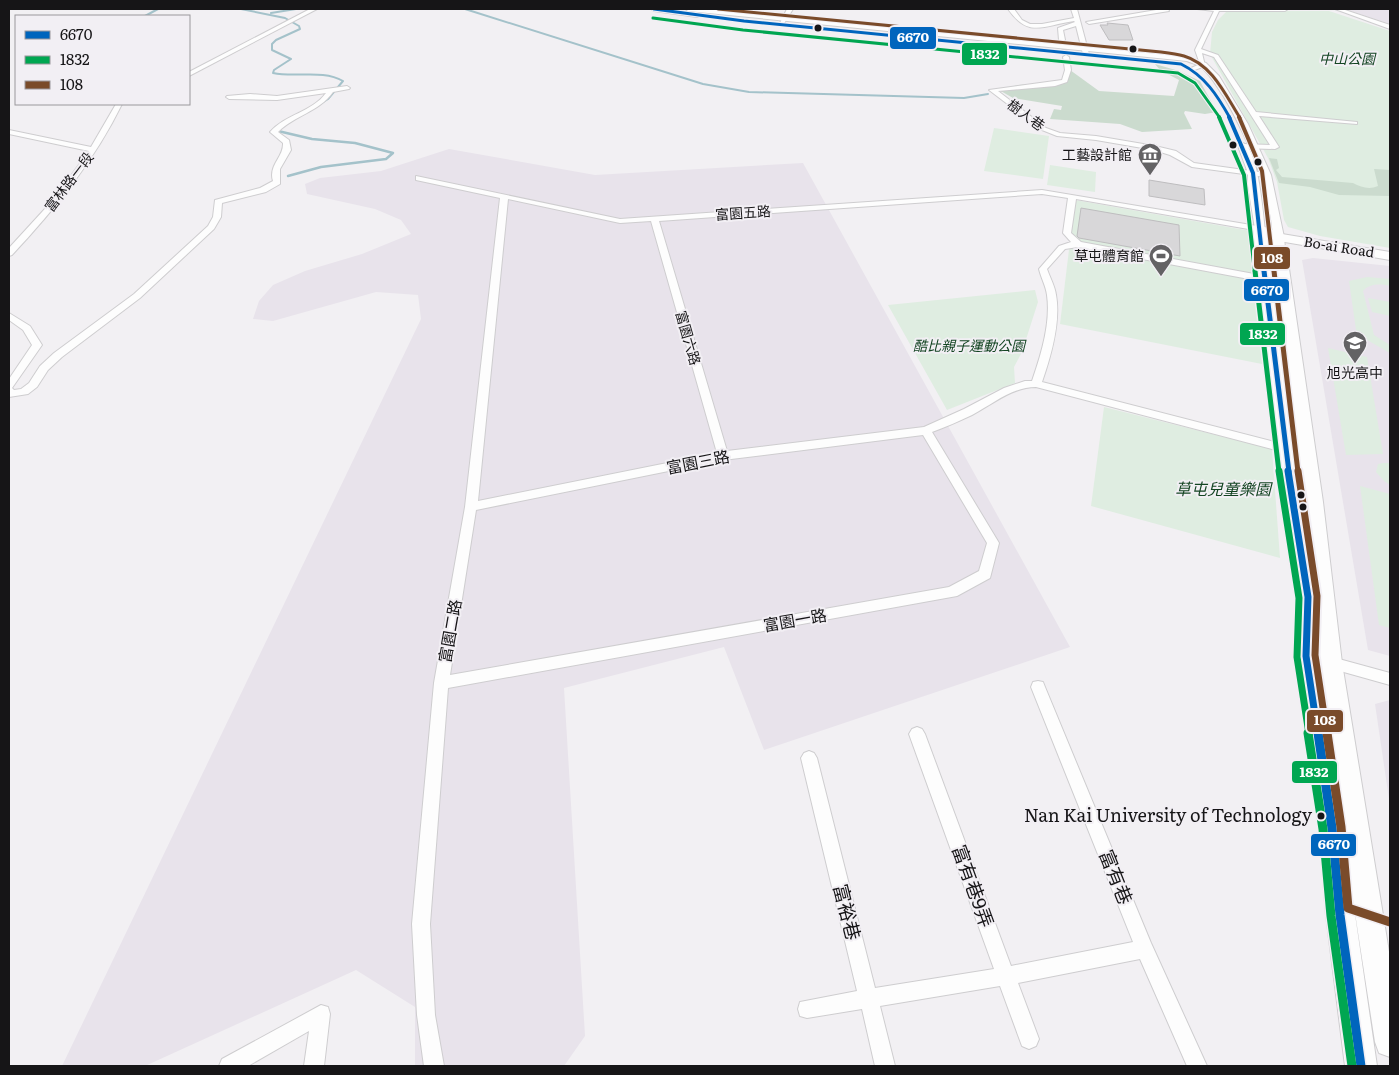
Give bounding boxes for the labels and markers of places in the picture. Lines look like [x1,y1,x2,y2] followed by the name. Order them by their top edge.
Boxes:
[813,23,823,33] unlabelled marker
[1128,44,1138,54] unlabelled marker
[1228,140,1238,150] unlabelled marker
[1137,142,1163,176] museum icon: 工藝設計館
[1062,144,1132,164] place label: 工藝設計館
[1253,157,1263,167] unlabelled marker
[1148,243,1174,277] sports icon: 草屯體育館
[1074,245,1144,265] place label: 草屯體育館
[1342,330,1368,364] school or university icon: 旭光高中
[1327,362,1383,382] place label: 旭光高中
[1296,490,1306,500] unlabelled marker
[1298,502,1308,512] unlabelled marker
[1024,801,1313,828] place label: Nan Kai University of Technology
[1316,811,1326,821] marker: Nan Kai University of Technology

